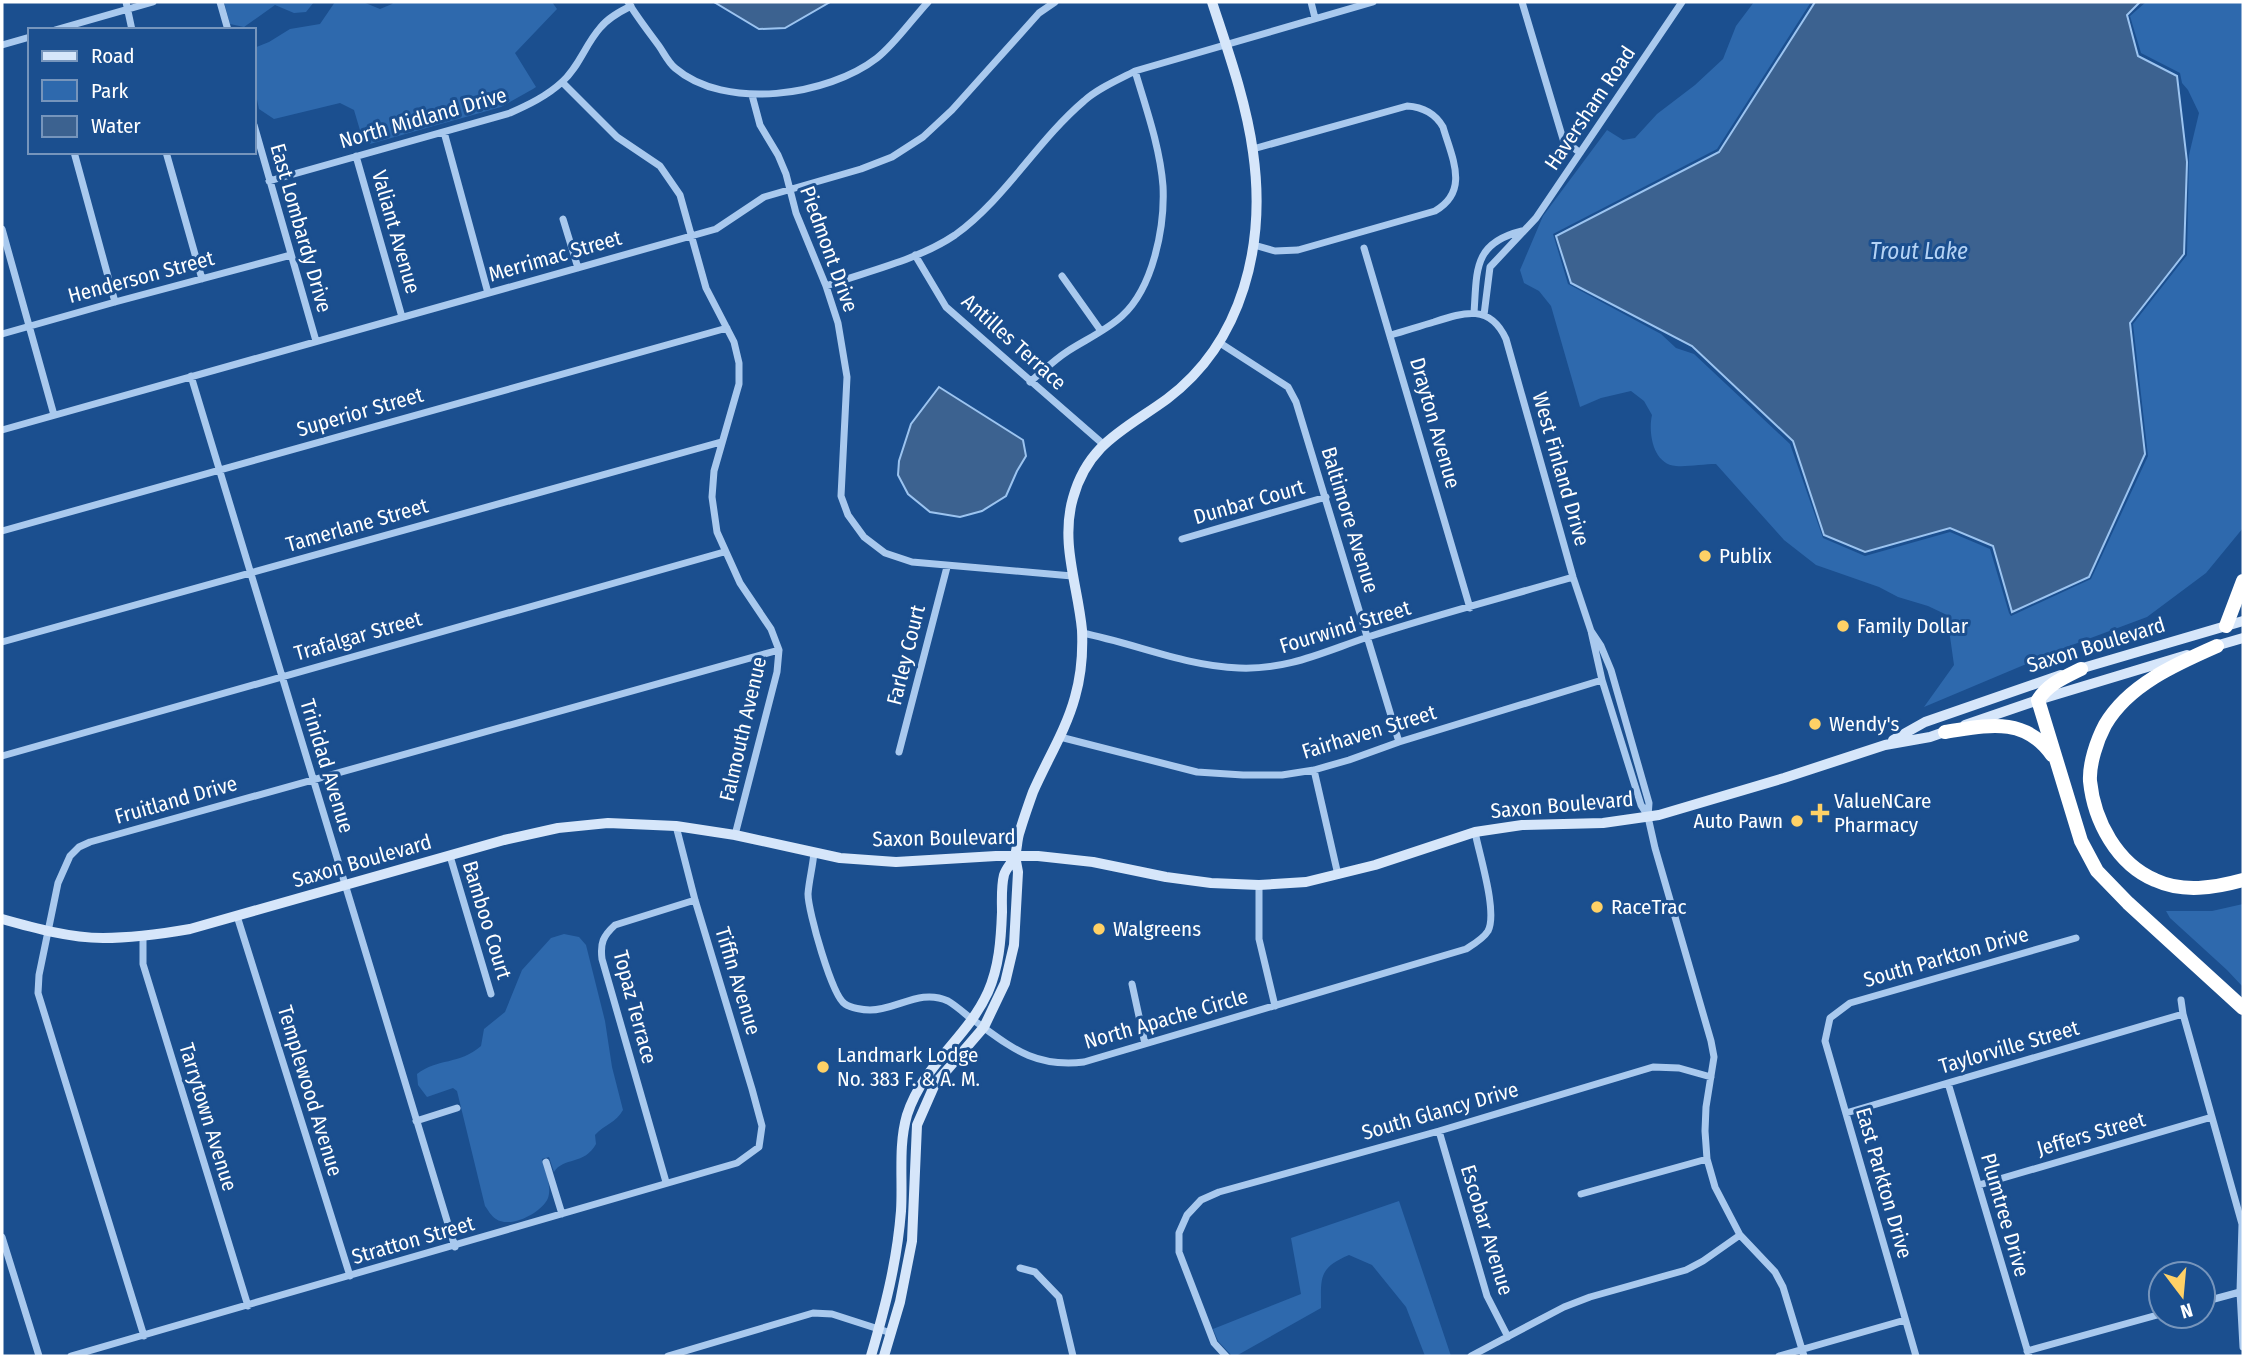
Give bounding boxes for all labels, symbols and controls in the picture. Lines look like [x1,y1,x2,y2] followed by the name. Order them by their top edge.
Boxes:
[28,28,256,154] legend
[1539,41,1641,175] street label: Haversham Road
[91,43,135,69] text: Road
[91,78,129,104] text: Park
[336,82,510,154] street label: North Midland Drive
[91,113,141,139] text: Water
[264,141,338,315] street label: East Lombardy Drive
[366,167,426,297] street label: Valiant Avenue
[794,182,864,316] street label: Piedmont Drive
[485,225,625,287] street label: Merrimac Street
[1870,237,1968,265] water label: Trout Lake
[65,245,217,309] street label: Henderson Street
[956,288,1072,396] street label: Antilles Terrace
[1404,355,1466,491] street label: Drayton Avenue
[294,381,426,442] street label: Superior Street
[1527,389,1595,549] street label: West Finland Drive
[1315,444,1385,596] street label: Baltimore Avenue
[1190,474,1308,530] street label: Dunbar Court
[283,492,431,558] street label: Tamerlane Street
[1719,543,1772,569] place label: Publix
[1697,548,1713,564] marker: Publix
[1276,595,1414,659] street label: Fourwind Street
[881,602,931,708] street label: Farley Court
[291,605,425,667] street label: Trafalgar Street
[2024,612,2168,678] street label: Saxon Boulevard
[1857,613,1969,639] place label: Family Dollar
[1835,618,1851,634] marker: Family Dollar
[714,654,772,804] street label: Falmouth Avenue
[294,696,360,836] street label: Trinidad Avenue
[1299,699,1439,765] street label: Fairhaven Street
[1829,711,1900,737] place label: Wendy's
[1807,716,1823,732] marker: Wendy's
[112,770,240,830] street label: Fruitland Drive
[1489,786,1635,824] street label: Saxon Boulevard
[1834,788,1931,838] place label: ValueNCare Pharmacy
[1812,805,1828,821] marker: ValueNCare Pharmacy
[1694,808,1783,834] place label: Auto Pawn
[1789,813,1805,829] marker: Auto Pawn
[872,824,1016,852] street label: Saxon Boulevard
[290,829,434,893] street label: Saxon Boulevard
[457,858,517,983] street label: Bamboo Court
[1611,894,1687,920] place label: RaceTrac
[1589,899,1605,915] marker: RaceTrac
[1113,916,1201,942] place label: Walgreens
[1091,921,1107,937] marker: Walgreens
[1860,921,2032,993] street label: South Parkton Drive
[709,924,767,1038] street label: Tiffin Avenue
[607,947,663,1067] street label: Topaz Terrace
[1081,983,1251,1055] street label: North Apache Circle
[272,1002,348,1180] street label: Templewood Avenue
[1936,1015,2082,1079] street label: Taylorville Street
[173,1040,243,1194] street label: Tarrytown Avenue
[837,1042,980,1092] place label: Landmark Lodge No. 383 F. & A. M.
[815,1059,831,1075] marker: Landmark Lodge No. 383 F. & A. M.
[1359,1076,1521,1146] street label: South Glancy Drive
[1850,1104,1918,1262] street label: East Parkton Drive
[2034,1106,2148,1162] street label: Jeffers Street
[1975,1150,2035,1280] street label: Plumtree Drive
[1455,1162,1519,1298] street label: Escobar Avenue
[349,1210,477,1270] street label: Stratton Street
[2147,1260,2217,1330] north arrow
[2178,1298,2195,1323] text: N

